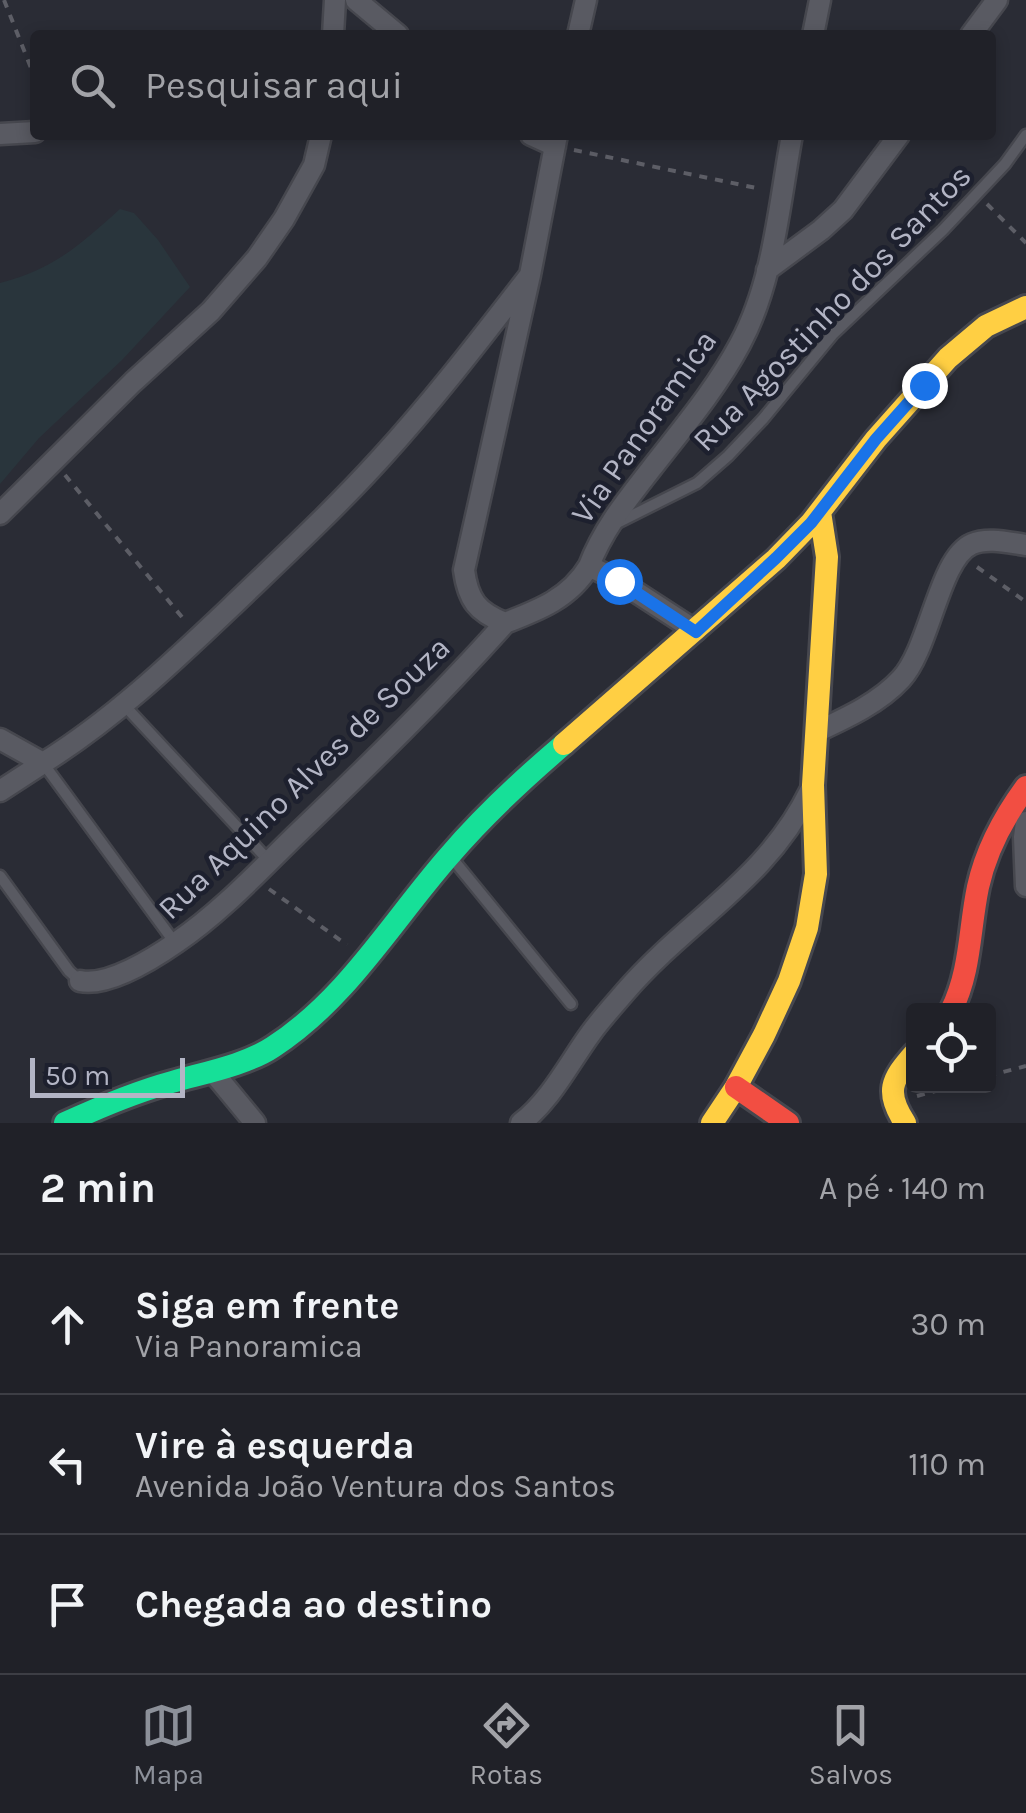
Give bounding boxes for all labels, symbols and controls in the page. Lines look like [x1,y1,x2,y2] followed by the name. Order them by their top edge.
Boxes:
[30,30,996,140] search box
[65,58,120,113] icon: search
[145,63,403,108] text: Pesquisar aqui
[685,157,979,459] street label: Rua Agostinho dos Santos
[564,323,724,531] street label: Via Panoramica
[902,363,948,409] route end
[597,559,643,605] route start
[151,629,457,927] street label: Rua Aquino Alves de Souza
[906,1003,996,1093] map controls
[906,1003,996,1093] button: locate
[30,1053,185,1098] scale bar
[45,1059,110,1092] text: 50 m
[40,1163,156,1213] text: 2 min
[819,1170,986,1207] text: A pé · 140 m
[135,1283,399,1328] text: Siga em frente
[40,1297,95,1352] icon: ahead
[911,1306,986,1343] text: 30 m
[135,1328,363,1365] text: Via Panoramica
[135,1423,415,1468] text: Vire à esquerda
[40,1437,95,1492] icon: left
[908,1446,986,1483] text: 110 m
[135,1468,616,1505] text: Avenida João Ventura dos Santos
[40,1577,95,1632] icon: arrive
[135,1582,492,1627] text: Chegada ao destino
[133,1698,204,1791] tab: Mapa
[470,1698,543,1791] tab: Rotas
[809,1698,893,1791] tab: Salvos

